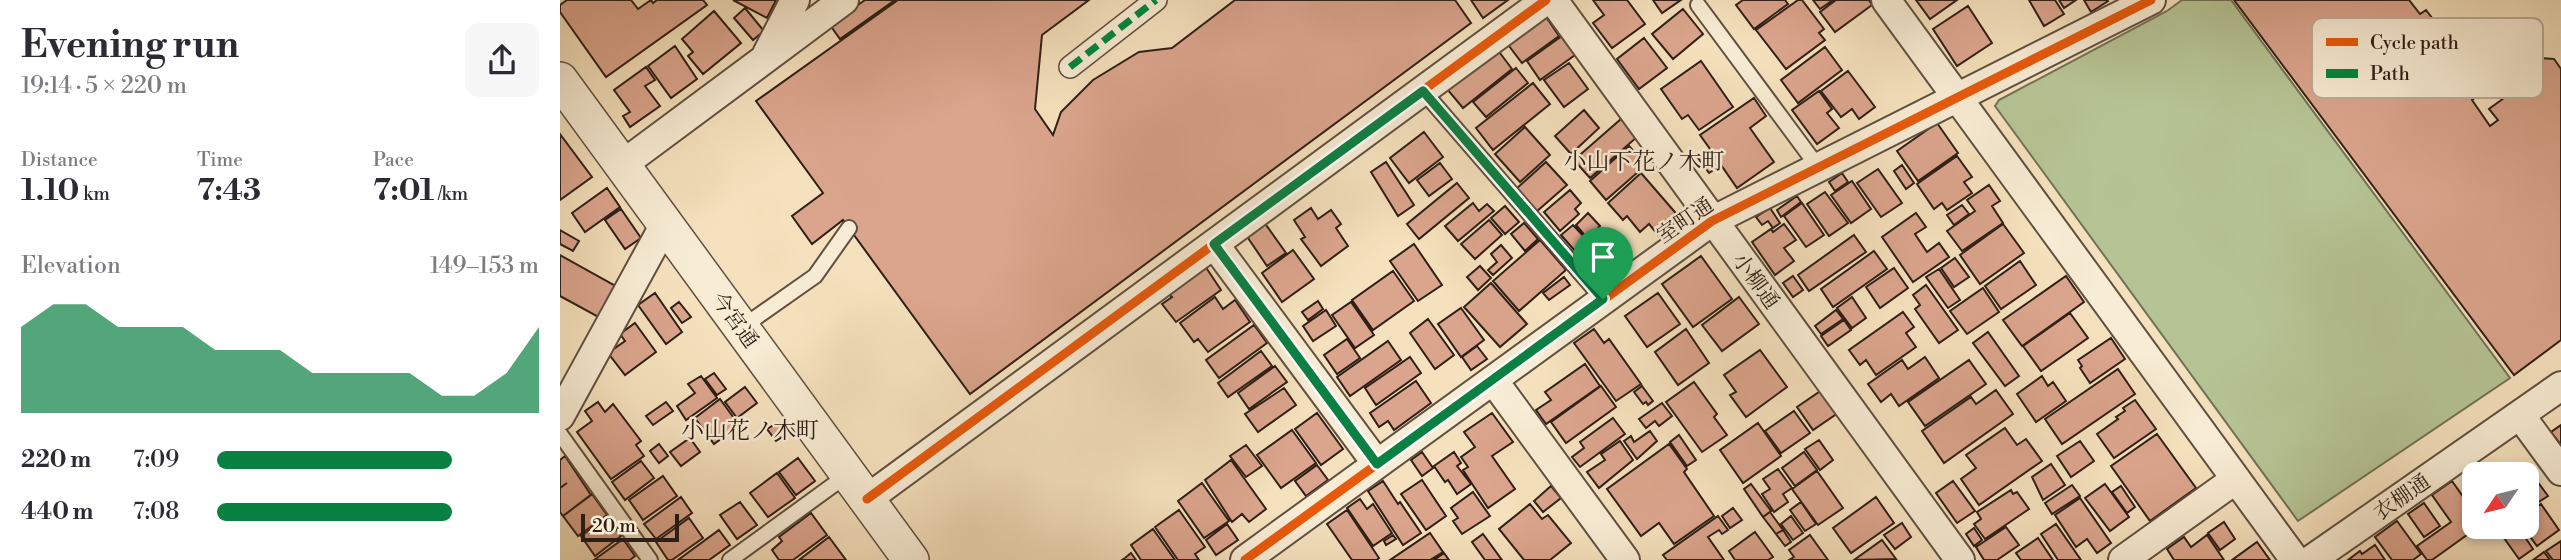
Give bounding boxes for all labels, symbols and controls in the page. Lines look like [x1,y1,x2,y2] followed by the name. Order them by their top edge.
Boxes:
[2312,18,2543,98] legend
[21,22,239,69] text: Evening run
[465,23,539,97] button: share
[2370,31,2459,55] text: Cycle path
[2370,62,2410,86] text: Path
[21,72,187,100] text: 19:14 · 5 × 220 m
[21,148,98,172] text: Distance
[197,148,243,172] text: Time
[373,148,414,172] text: Pace
[1564,148,1725,176] district label: 小山下花ノ木町
[21,172,79,210] text: 1.10
[197,172,261,210] text: 7:43
[373,172,434,210] text: 7:01
[79,182,110,206] text: km
[434,182,468,206] text: /km
[1652,192,1719,249] street label: 室町通
[1573,227,1633,299] pin
[1584,238,1622,276] icon: arrive
[1726,248,1784,315] street label: 小柳通
[21,252,121,280] text: Elevation
[430,252,539,280] text: 149–153 m
[705,287,763,354] street label: 今宮通
[681,417,819,445] district label: 小山花ノ木町
[21,446,91,474] text: 220 m
[133,446,179,474] text: 7:09
[2462,462,2539,539] north arrow
[2462,462,2539,539] map controls
[2369,469,2436,527] street label: 衣棚通
[21,498,94,526] text: 440 m
[133,498,179,526] text: 7:08
[581,511,679,543] scale bar
[592,514,636,538] text: 20 m

